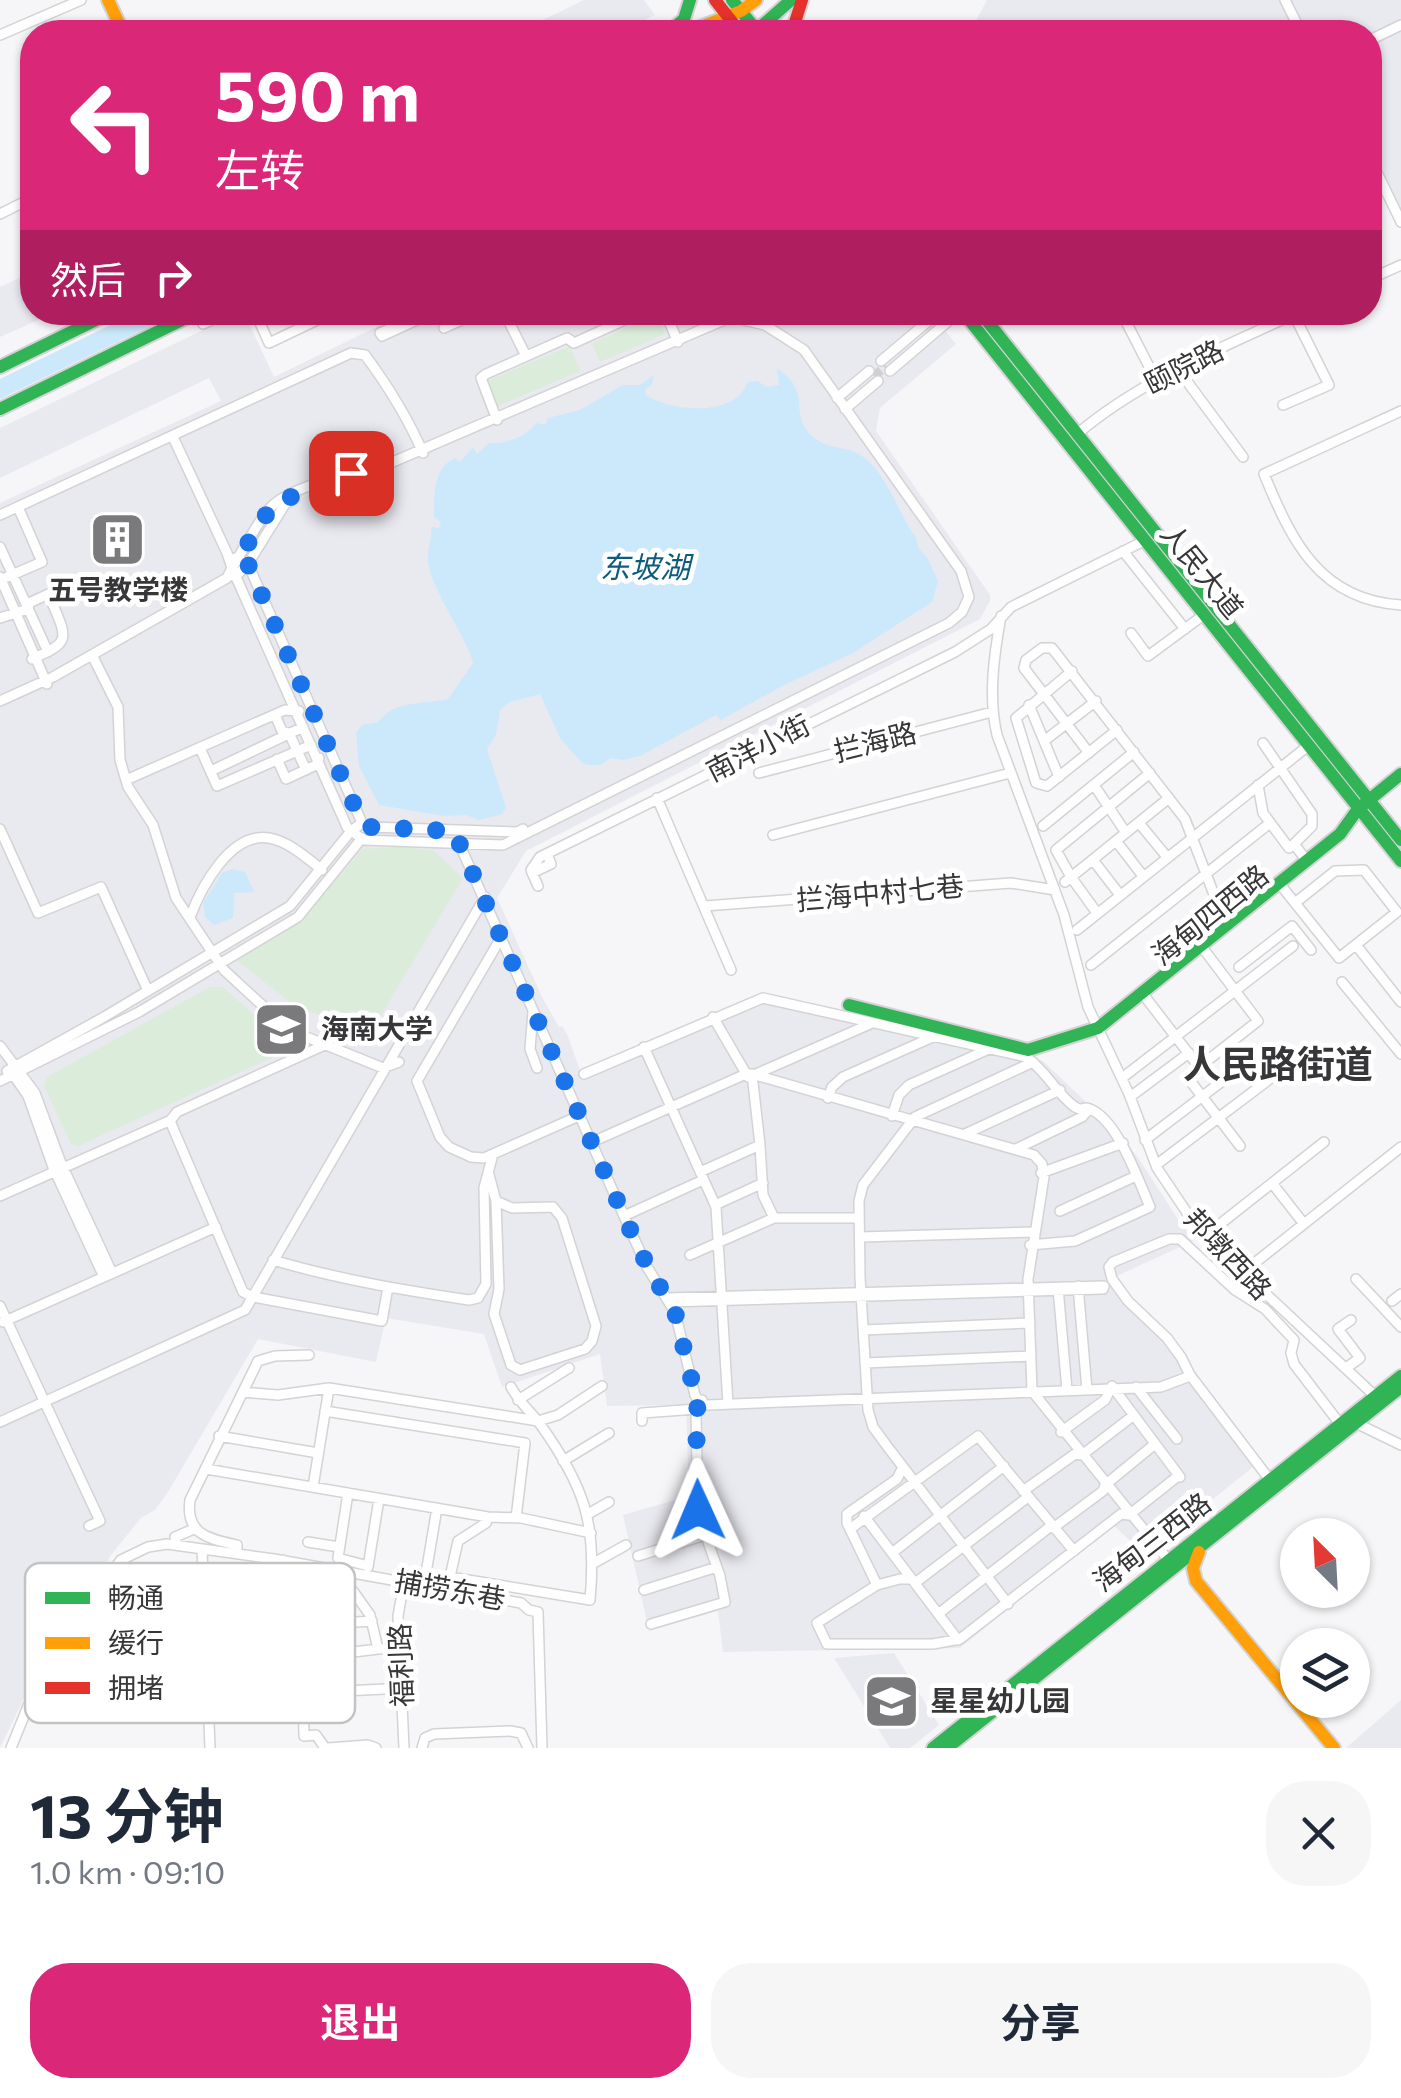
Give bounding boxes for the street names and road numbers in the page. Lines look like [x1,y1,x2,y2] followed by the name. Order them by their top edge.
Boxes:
[1138,332,1229,400] street label: 颐院路
[1154,516,1251,625] street label: 人民大道
[700,707,815,788] street label: 南洋小街
[830,714,920,768] street label: 拦海路
[1144,857,1274,971] street label: 海甸四西路
[795,868,965,916] street label: 拦海中村七巷
[1178,1201,1279,1306] street label: 邦墩西路
[1086,1485,1217,1598] street label: 海甸三西路
[392,1563,508,1615] street label: 捕捞东巷
[382,1622,418,1708] street label: 福利路

